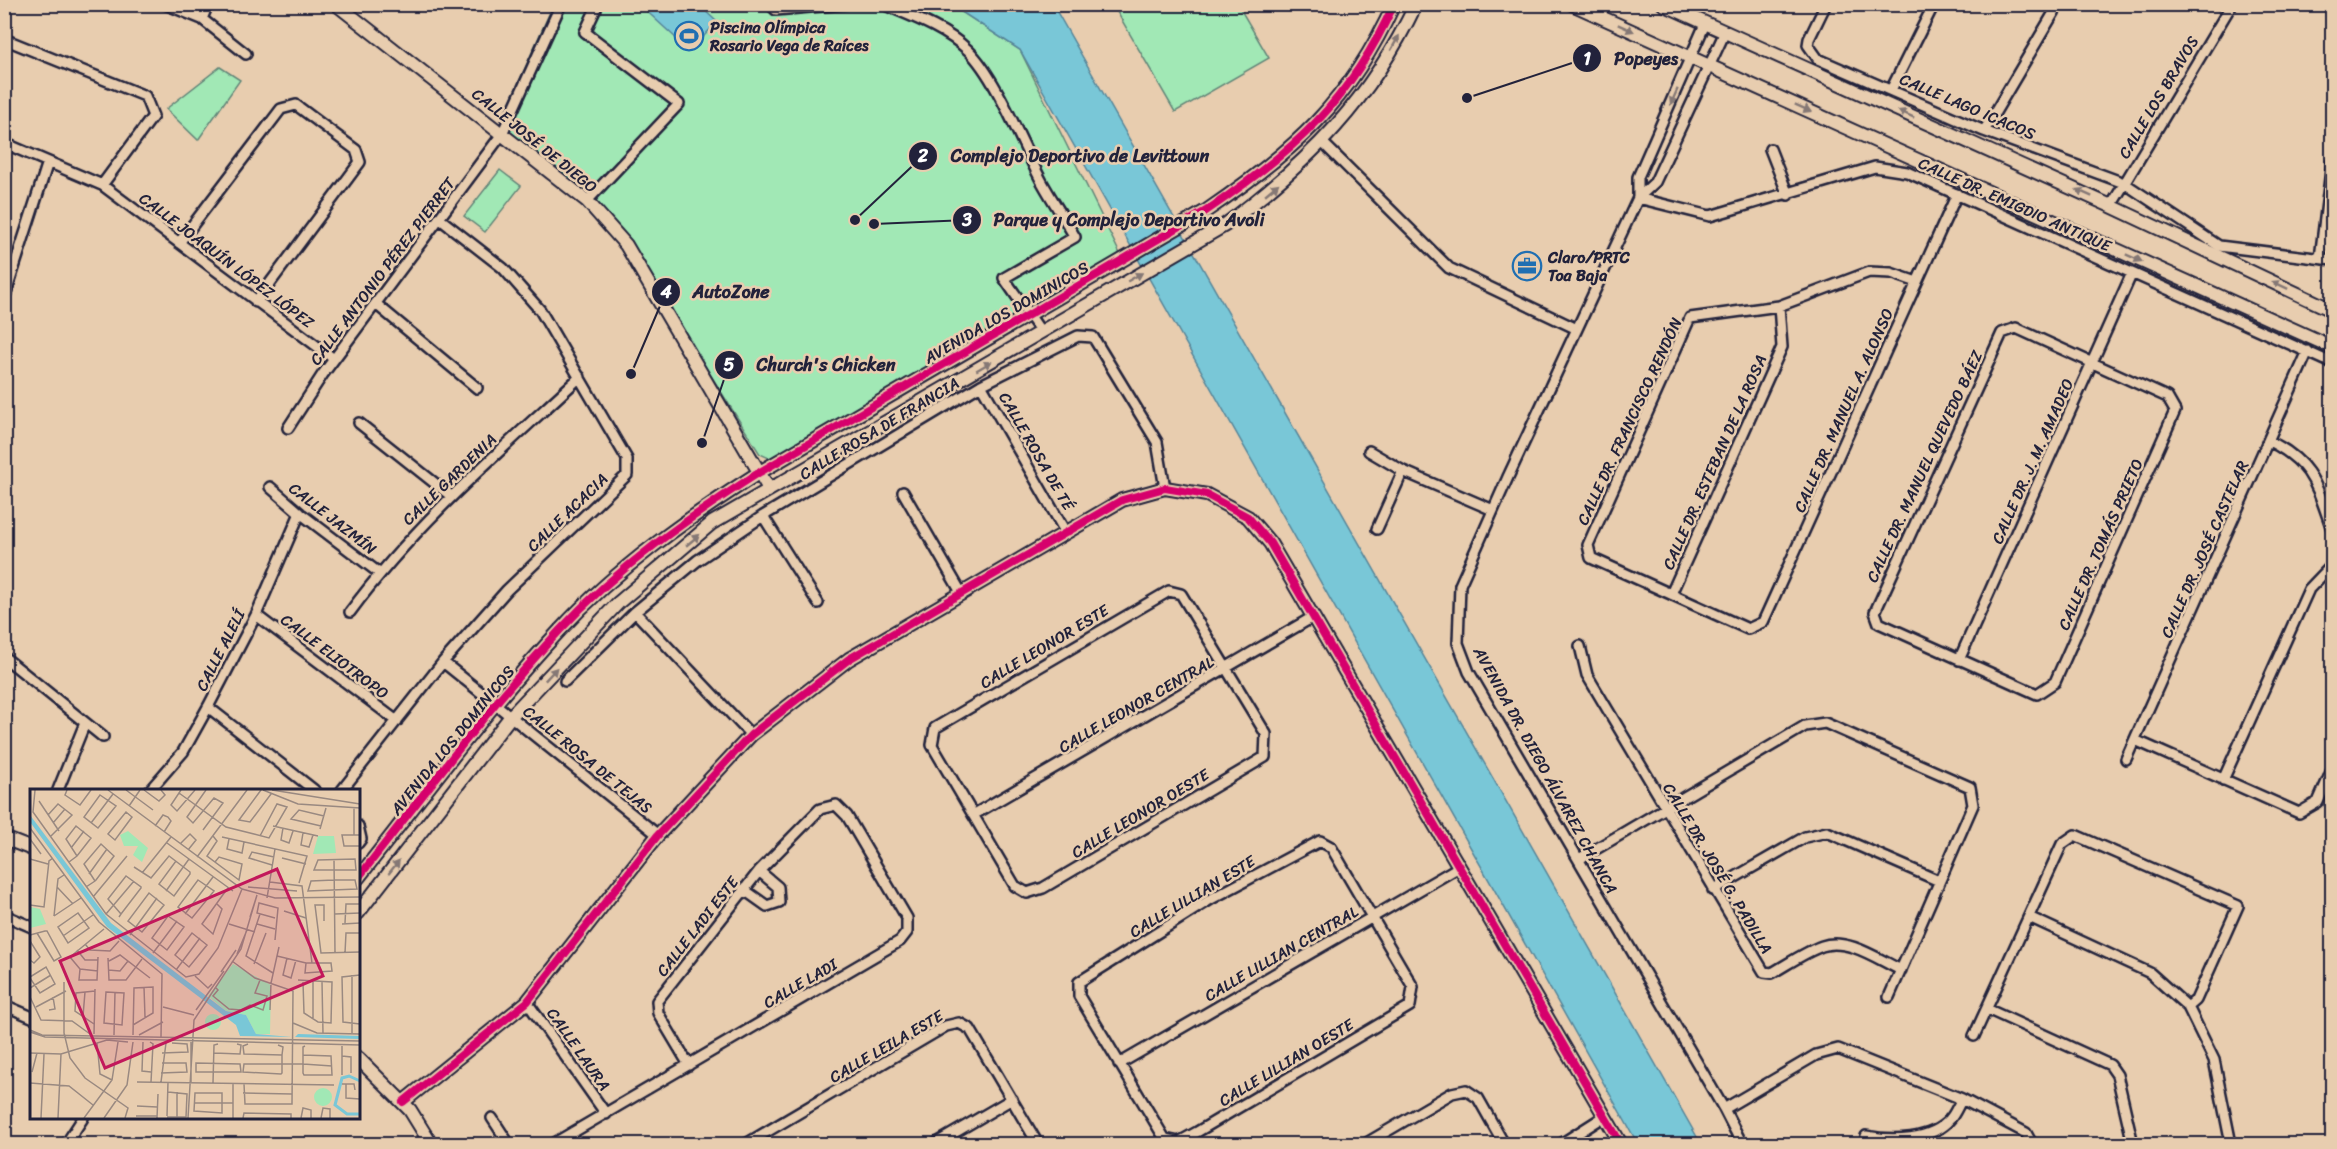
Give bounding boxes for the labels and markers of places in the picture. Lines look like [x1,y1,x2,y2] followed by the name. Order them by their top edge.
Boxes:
[709,13,869,60] place label: Piscina Olímpica Rosario Vega de Raíces
[673,20,705,52] sports icon: Piscina Olímpica Rosario Vega de Raíces
[1572,40,1690,76] callout: Popeyes
[908,138,1221,174] callout: Complejo Deportivo de Levittown
[952,202,1277,238] callout: Parque y Complejo Deportivo Avoli
[1547,243,1631,290] place label: Claro/PRTC Toa Baja
[1511,250,1543,282] office icon: Claro/PRTC Toa Baja
[651,274,782,310] callout: AutoZone
[714,347,907,383] callout: Church's Chicken

